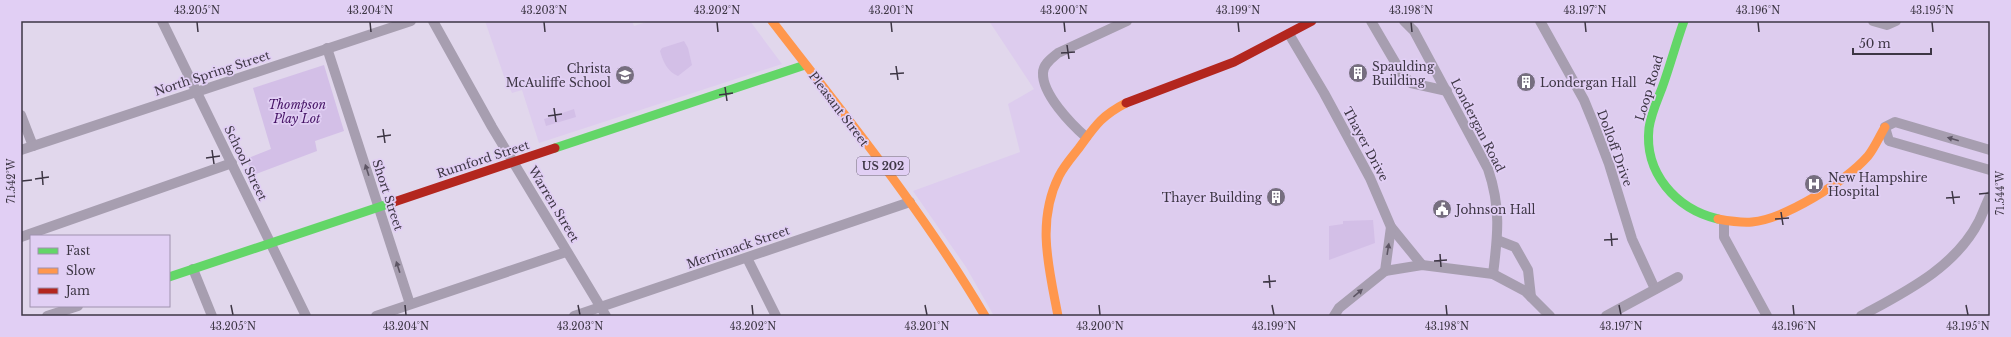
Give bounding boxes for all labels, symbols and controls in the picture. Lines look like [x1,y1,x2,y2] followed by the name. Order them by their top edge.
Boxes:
[174,4,220,17] text: 43.205°N
[347,4,393,17] text: 43.204°N
[521,4,567,17] text: 43.203°N
[694,4,740,17] text: 43.202°N
[869,4,913,17] text: 43.201°N
[1040,4,1088,17] text: 43.200°N
[1216,4,1260,17] text: 43.199°N
[1389,4,1433,17] text: 43.198°N
[1563,4,1607,17] text: 43.197°N
[1736,4,1780,17] text: 43.196°N
[1910,4,1954,17] text: 43.195°N
[1853,30,1931,56] scale bar
[1859,36,1891,51] text: 50 m
[152,47,272,99] street label: North Spring Street
[1632,53,1666,123] street label: Loop Road
[1372,59,1435,88] place label: Spaulding Building
[506,61,611,90] place label: Christa McAuliffe School
[1347,62,1369,84] building icon: Spaulding Building
[614,64,636,86] school or university icon: Christa McAuliffe School
[806,69,872,150] street label: Pleasant Street
[1515,71,1537,93] building icon: Londergan Hall
[1540,75,1637,90] place label: Londergan Hall
[1448,76,1508,174] street label: Londergan Road
[268,97,326,126] park label: Thompson Play Lot
[1340,104,1392,184] street label: Thayer Drive
[1594,108,1636,189] street label: Dolloff Drive
[221,123,271,203] street label: School Street
[1946,136,1958,142] one-way arrow
[435,137,532,181] street label: Rumford Street
[857,157,909,175] road number: US 202
[5,158,18,204] text: 71.542°W
[369,158,407,233] street label: Short Street
[525,163,583,245] street label: Warren Street
[364,164,370,176] one-way arrow
[1828,170,1928,199] place label: New Hampshire Hospital
[1994,170,2007,215] text: 71.544°W
[1803,173,1825,195] hospital icon: New Hampshire Hospital
[1265,186,1287,208] building icon: Thayer Building
[1162,190,1263,205] place label: Thayer Building
[1431,198,1453,220] public building icon: Johnson Hall
[1454,202,1535,217] place label: Johnson Hall
[685,222,792,272] street label: Merrimack Street
[30,235,170,307] legend
[66,243,91,258] text: Fast
[1385,243,1391,255] one-way arrow
[395,261,401,273] one-way arrow
[66,263,96,278] text: Slow
[64,283,90,298] text: Jam
[1353,288,1363,297] one-way arrow
[210,320,256,333] text: 43.205°N
[383,320,429,333] text: 43.204°N
[557,320,603,333] text: 43.203°N
[730,320,776,333] text: 43.202°N
[905,320,949,333] text: 43.201°N
[1076,320,1124,333] text: 43.200°N
[1252,320,1296,333] text: 43.199°N
[1425,320,1469,333] text: 43.198°N
[1599,320,1643,333] text: 43.197°N
[1772,320,1816,333] text: 43.196°N
[1946,320,1990,333] text: 43.195°N

